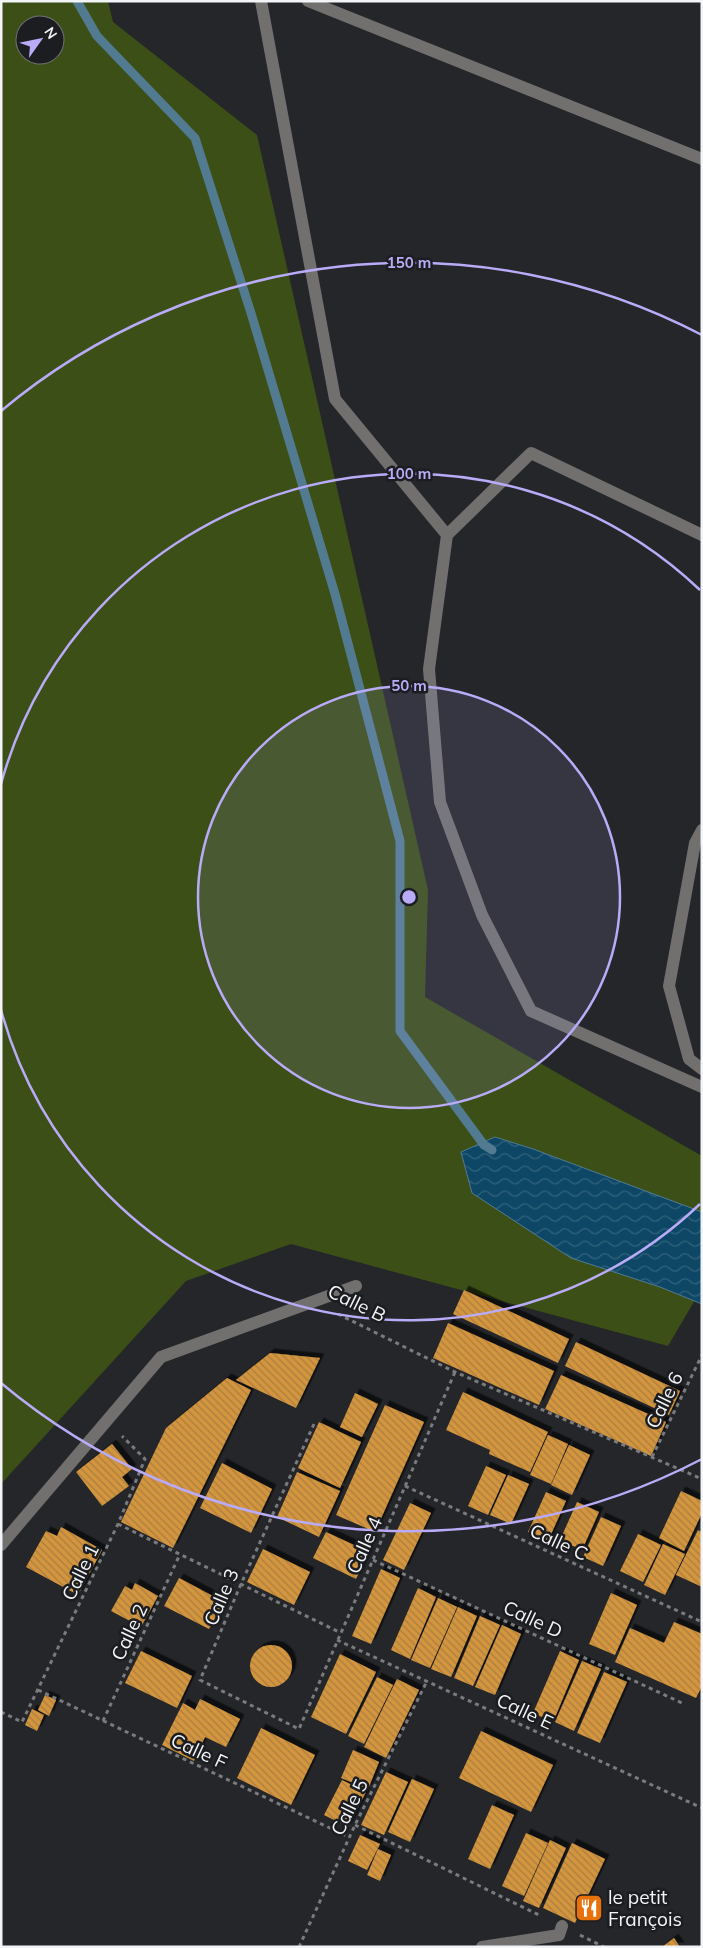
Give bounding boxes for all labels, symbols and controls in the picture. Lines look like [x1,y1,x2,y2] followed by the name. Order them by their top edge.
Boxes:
[15,15,65,65] north arrow
[40,24,61,42] text: N
[387,253,431,272] text: 150 m
[387,464,431,483] text: 100 m
[391,676,427,695] text: 50 m
[400,888,418,906] centre of rings
[324,1279,390,1327] street label: Calle B
[640,1368,688,1432] street label: Calle 6
[341,1513,387,1577] street label: Calle 4
[526,1518,592,1566] street label: Calle C
[56,1540,104,1604] street label: Calle 1
[198,1565,244,1629] street label: Calle 3
[500,1595,566,1643] street label: Calle D
[105,1600,153,1664] street label: Calle 2
[493,1688,557,1734] street label: Calle E
[167,1728,231,1774] street label: Calle F
[325,1775,373,1839] street label: Calle 5
[608,1885,682,1931] place label: le petit François
[574,1893,604,1923] restaurant icon: le petit François

